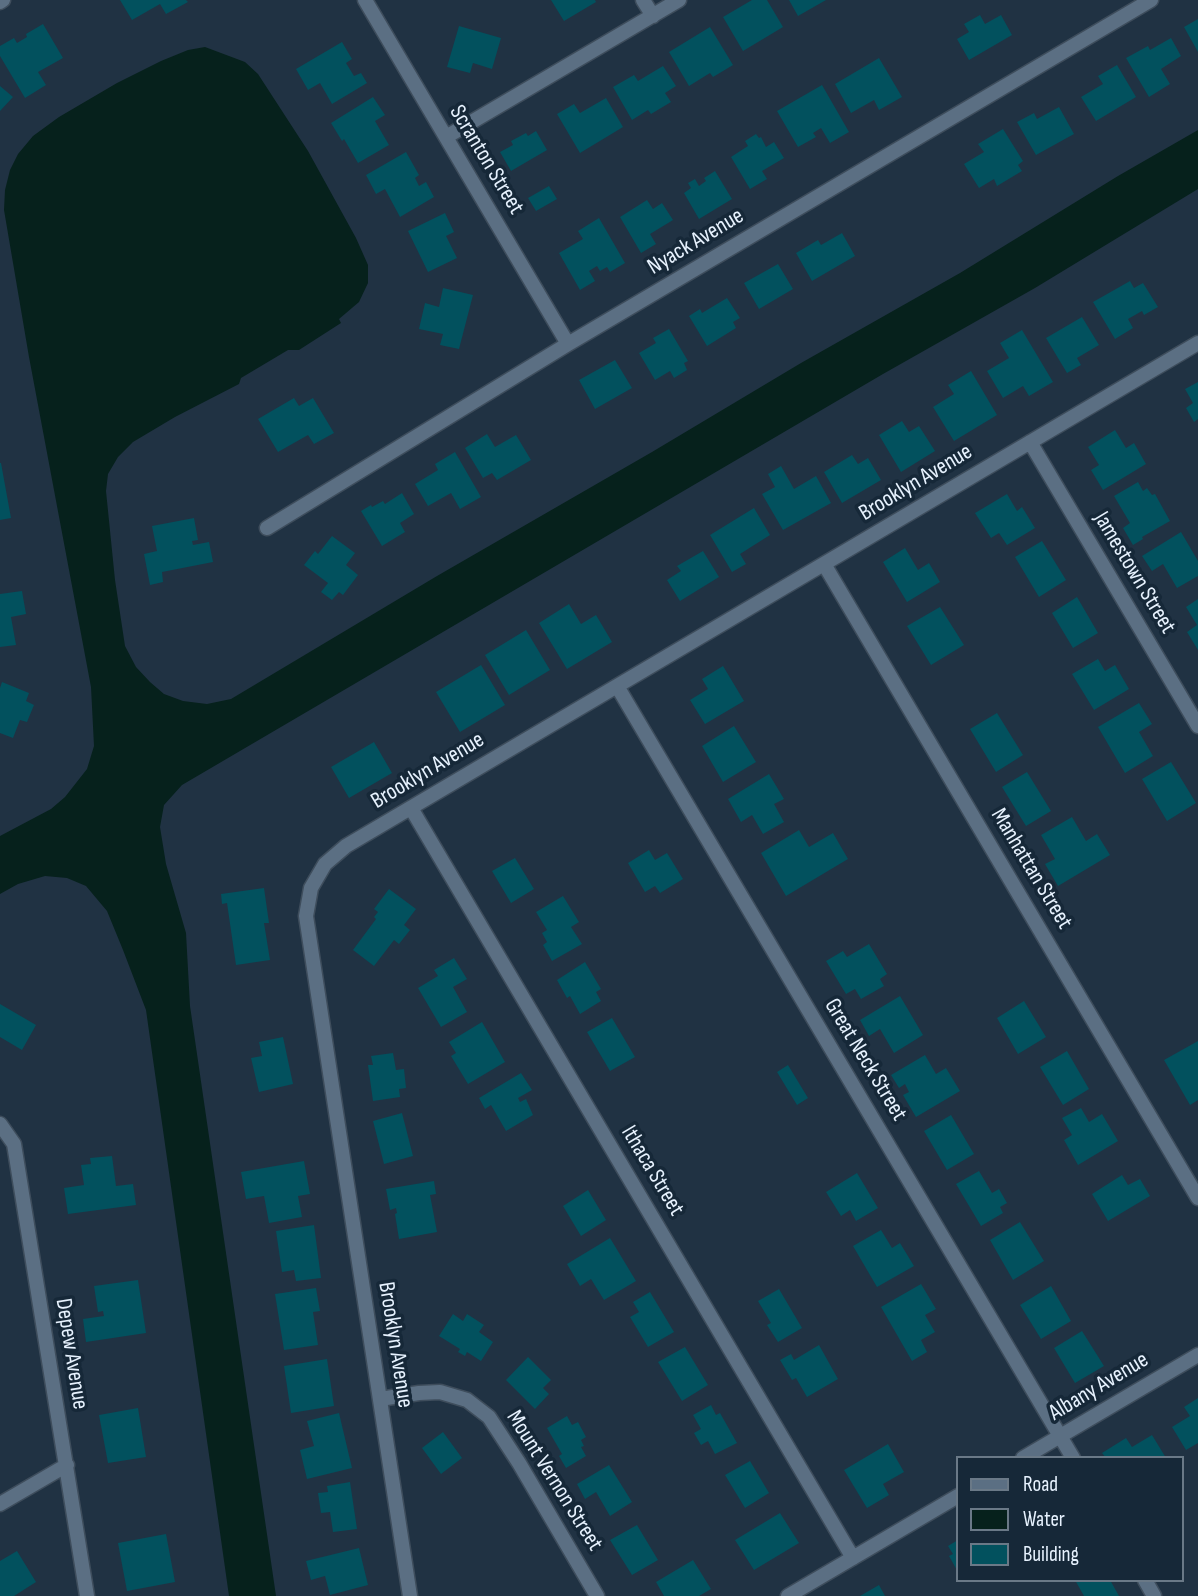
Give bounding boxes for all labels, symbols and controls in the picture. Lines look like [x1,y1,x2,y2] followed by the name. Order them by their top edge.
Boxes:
[443,100,529,220] street label: Scranton Street
[643,203,749,281] street label: Nyack Avenue
[854,438,978,528] street label: Brooklyn Avenue
[1087,507,1181,639] street label: Jamestown Street
[366,726,490,816] street label: Brooklyn Avenue
[984,804,1078,934] street label: Manhattan Street
[818,994,912,1126] street label: Great Neck Street
[614,1121,690,1221] street label: Ithaca Street
[371,1280,419,1410] street label: Brooklyn Avenue
[49,1297,93,1411] street label: Depew Avenue
[1044,1346,1154,1428] street label: Albany Avenue
[500,1406,608,1556] street label: Mount Vernon Street
[956,1456,1184,1582] legend
[1023,1472,1058,1497] text: Road
[1023,1507,1065,1532] text: Water
[1023,1542,1079,1567] text: Building

